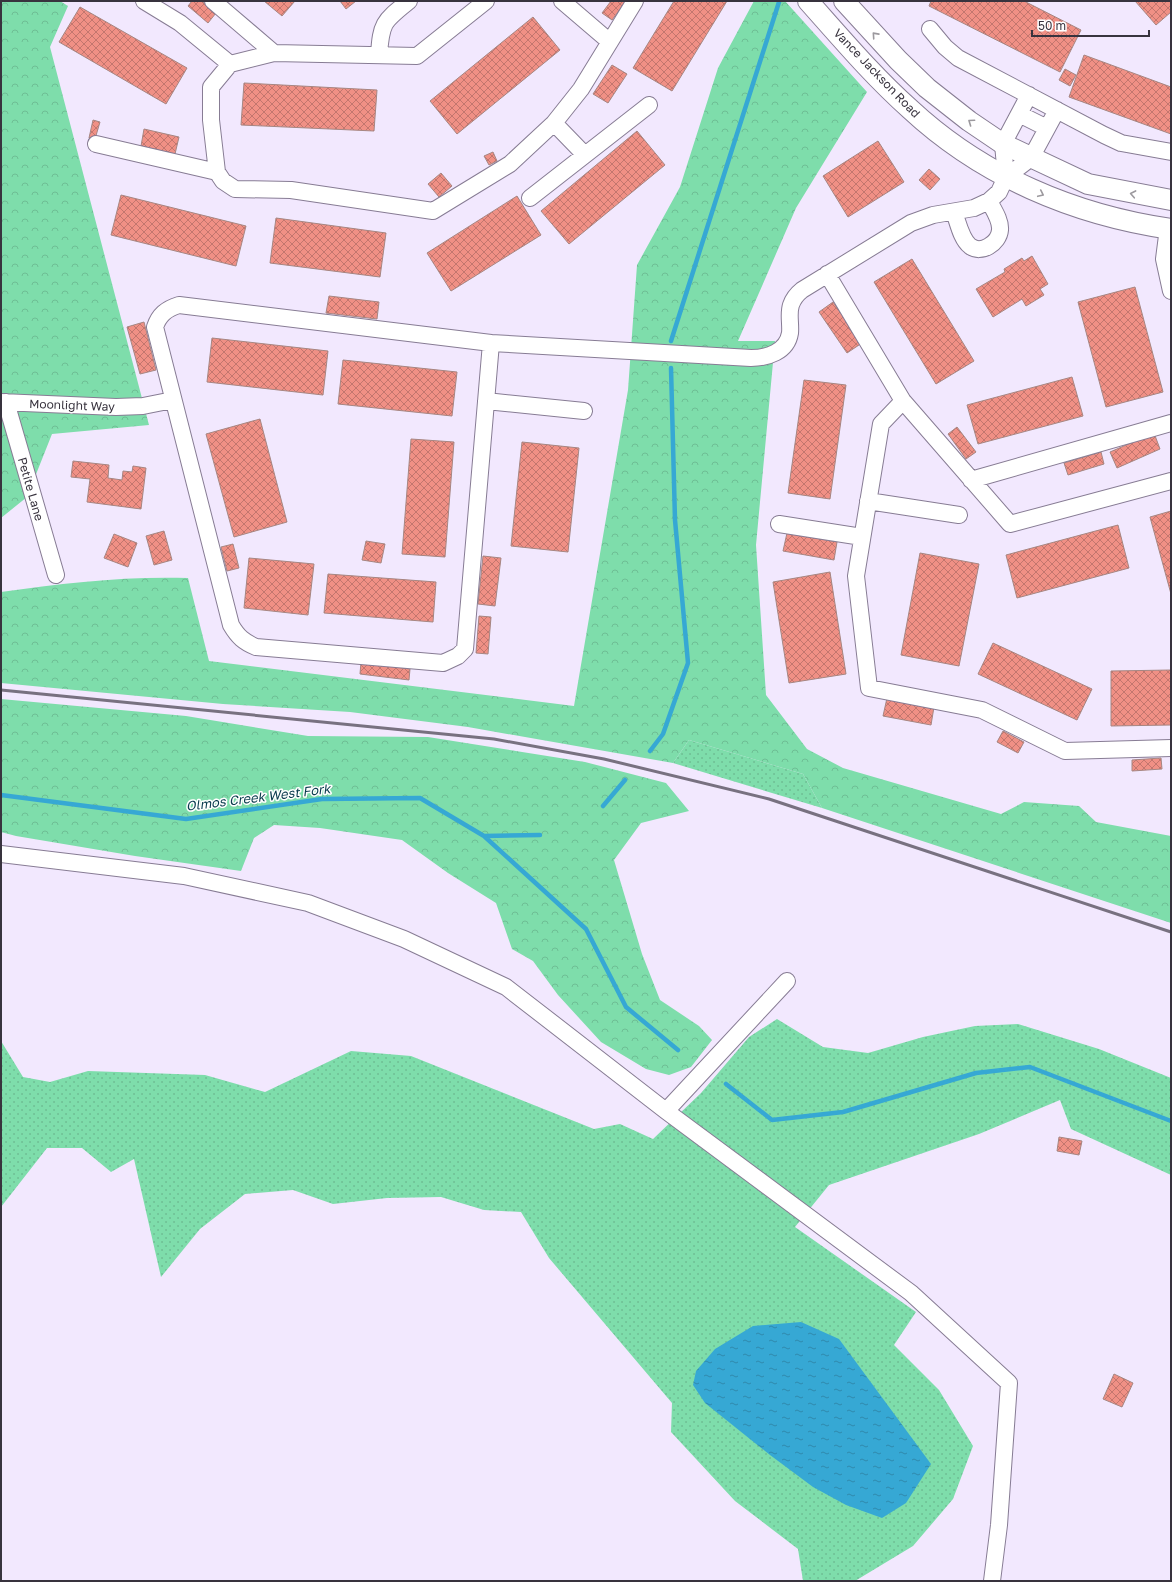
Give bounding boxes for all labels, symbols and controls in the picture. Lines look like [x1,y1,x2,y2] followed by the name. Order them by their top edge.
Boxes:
[1032,12,1149,38] scale bar
[1038,18,1066,33] text: 50 m
[831,25,923,121] street label: Vance Jackson Road
[872,32,880,40] one-way arrow
[968,119,975,127] one-way arrow
[1037,189,1044,197] one-way arrow
[1129,190,1136,198] one-way arrow
[29,396,115,414] street label: Moonlight Way
[15,455,47,523] street label: Petite Lane
[185,780,333,814] water label: Olmos Creek West Fork

